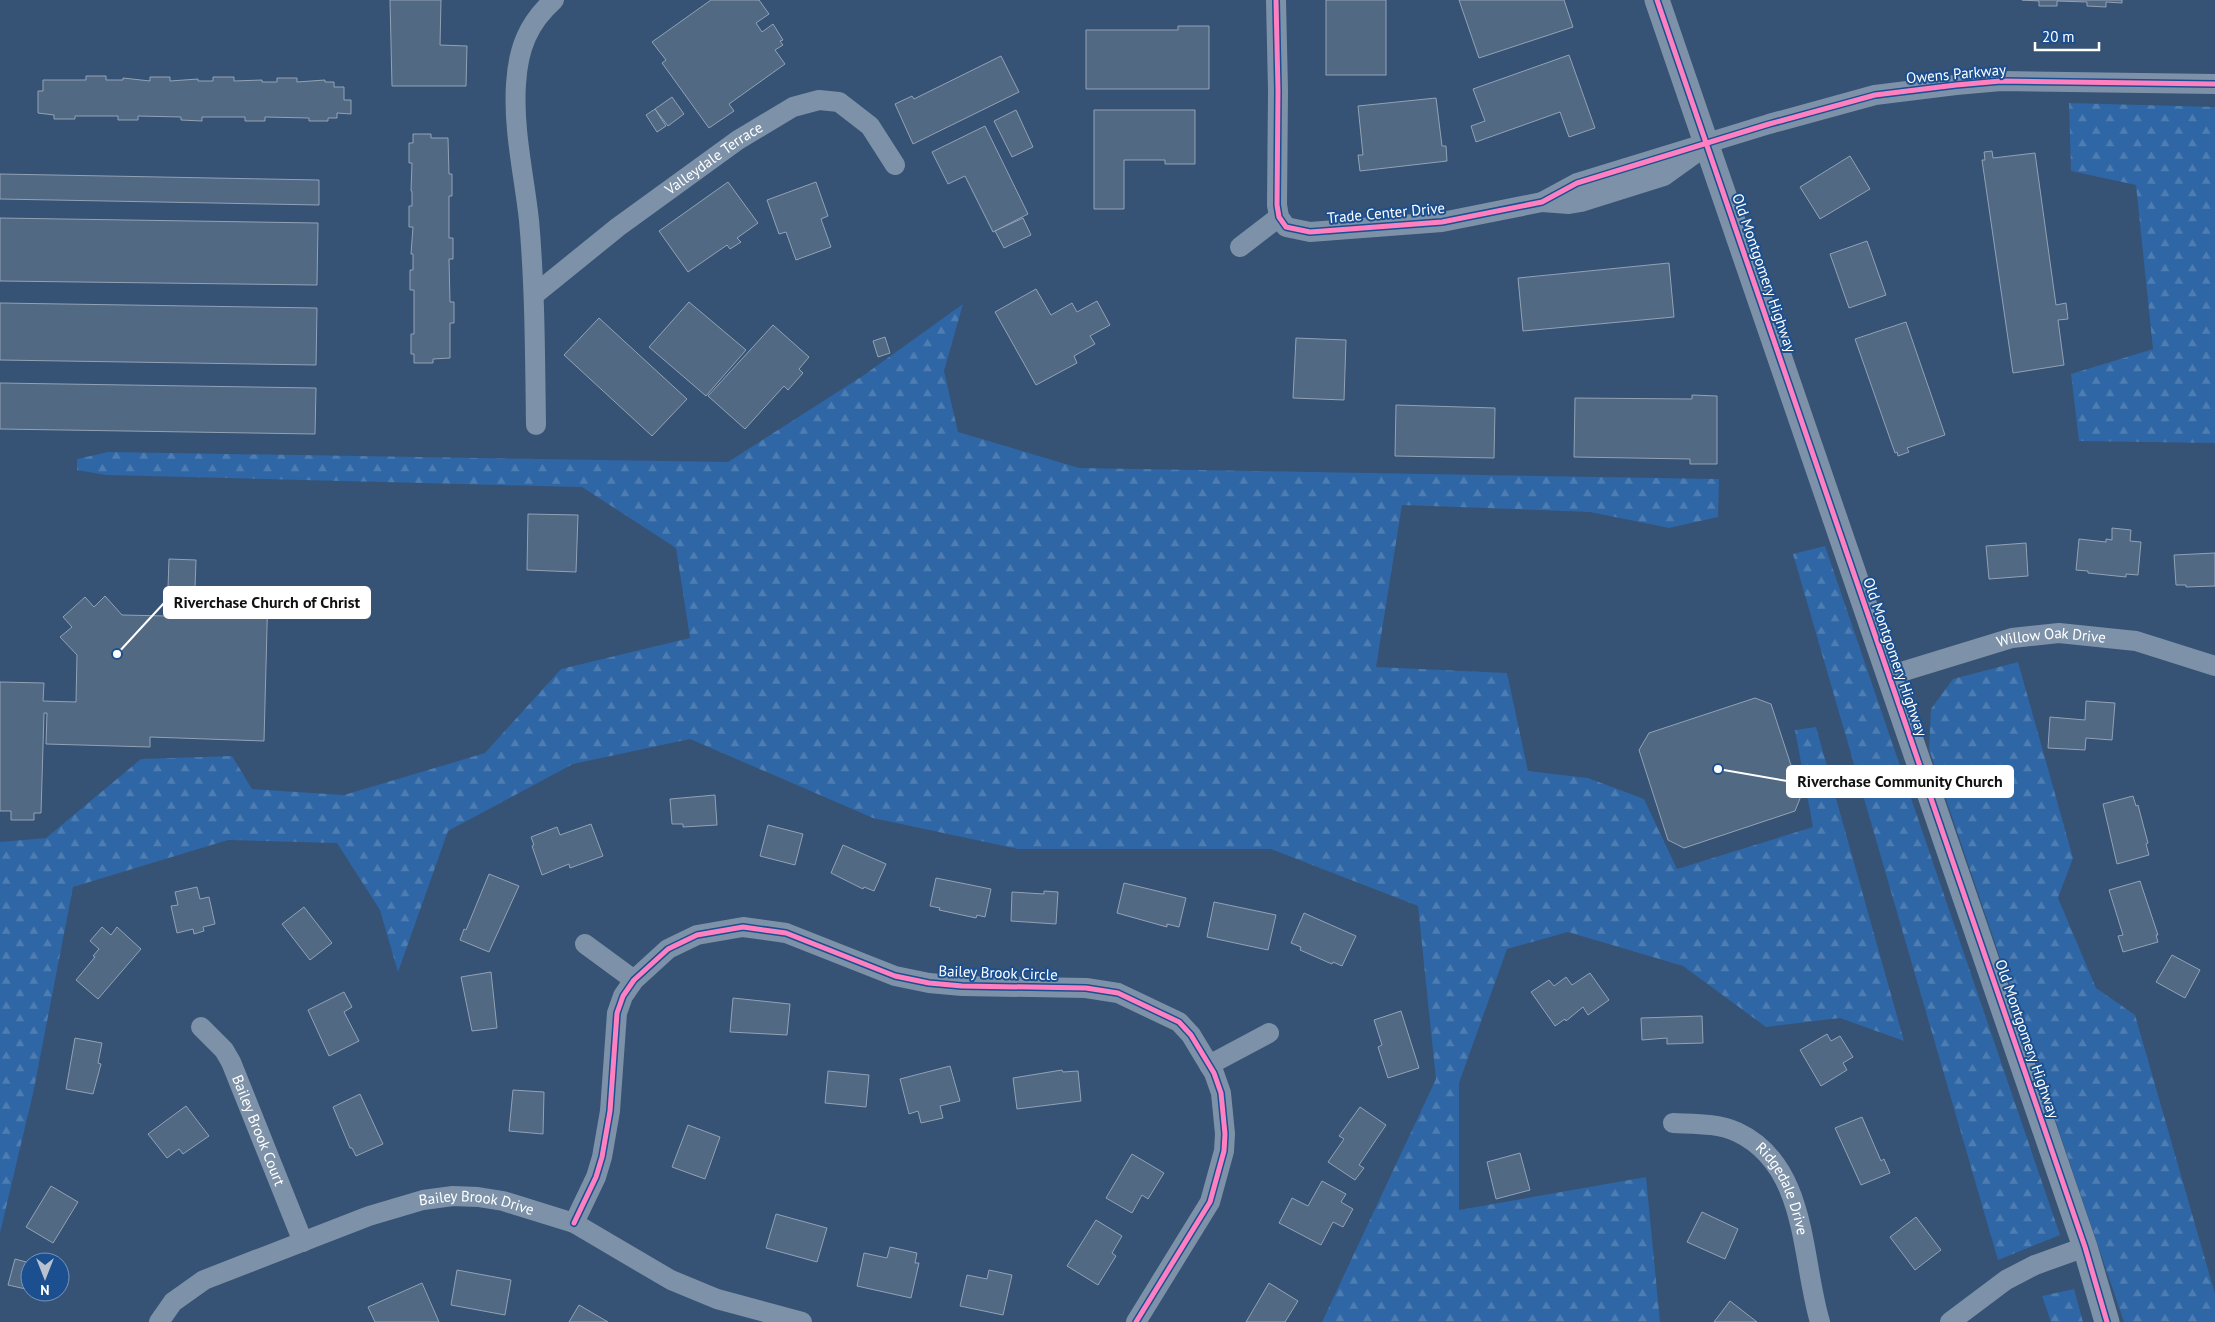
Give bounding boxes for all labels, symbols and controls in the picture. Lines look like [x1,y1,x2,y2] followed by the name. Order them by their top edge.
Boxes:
[2035,20,2099,52] scale bar
[2042,27,2075,46] text: 20 m
[1905,60,2007,87] street label: Owens Parkway
[660,117,766,199] street label: Valleydale Terrace
[1728,191,1801,355] street label: Old Montgomery Highway
[1326,198,1446,227] street label: Trade Center Drive
[1859,575,1932,739] street label: Old Montgomery Highway
[164,587,370,618] callout: Riverchase Church of Christ
[174,592,361,612] text: Riverchase Church of Christ
[1994,623,2107,651] street label: Willow Oak Drive
[1787,766,2013,797] callout: Riverchase Community Church
[1797,771,2003,791] text: Riverchase Community Church
[1991,957,2064,1121] street label: Old Montgomery Highway
[938,961,1058,984] street label: Bailey Brook Circle
[228,1072,290,1188] street label: Bailey Brook Court
[1752,1138,1812,1237] street label: Ridgedale Drive
[418,1186,537,1219] street label: Bailey Brook Drive
[20,1252,70,1302] north arrow
[40,1281,50,1299] text: N

